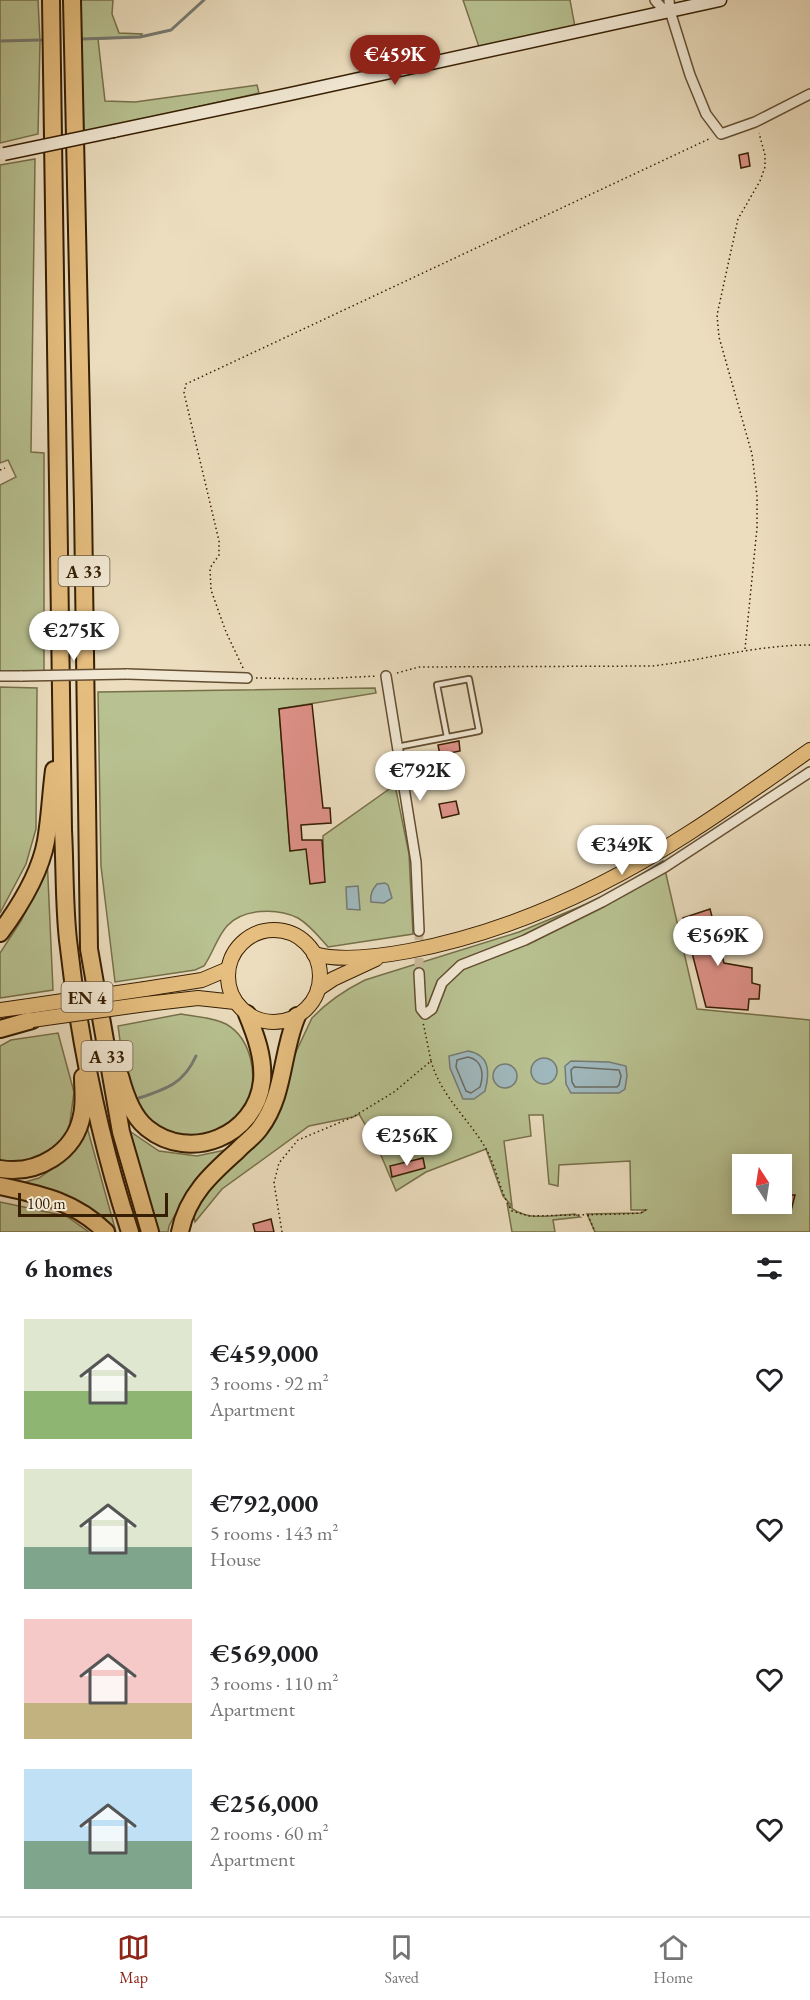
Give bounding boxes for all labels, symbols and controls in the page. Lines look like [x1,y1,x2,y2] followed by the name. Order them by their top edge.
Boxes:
[353,35,437,86] pin: €459K
[364,41,426,67] text: €459K
[58,556,110,586] road number: A 33
[32,611,116,662] pin: €275K
[43,617,105,643] text: €275K
[378,751,462,802] pin: €792K
[389,757,451,783] text: €792K
[580,825,664,876] pin: €349K
[591,831,653,857] text: €349K
[676,916,760,967] pin: €569K
[687,922,749,948] text: €569K
[62,982,112,1012] road number: EN 4
[82,1041,132,1071] road number: A 33
[365,1116,449,1167] pin: €256K
[376,1122,438,1148] text: €256K
[732,1154,792,1214] north arrow
[732,1154,792,1214] map controls
[18,1190,168,1218] scale bar
[27,1193,66,1214] text: 100 m
[24,1251,113,1285] text: 6 homes
[753,1252,786,1285] icon: filters
[210,1336,318,1370] text: €459,000
[72,1343,144,1415] icon: home
[753,1363,786,1396] icon: heart
[210,1370,329,1396] text: 3 rooms · 92 m²
[210,1396,295,1422] text: Apartment
[210,1486,318,1520] text: €792,000
[72,1493,144,1565] icon: home
[753,1513,786,1546] icon: heart
[210,1520,338,1546] text: 5 rooms · 143 m²
[210,1546,261,1572] text: House
[210,1636,318,1670] text: €569,000
[72,1643,144,1715] icon: home
[753,1663,786,1696] icon: heart
[210,1670,338,1696] text: 3 rooms · 110 m²
[210,1696,295,1722] text: Apartment
[210,1786,318,1820] text: €256,000
[72,1793,144,1865] icon: home
[753,1813,786,1846] icon: heart
[210,1820,329,1846] text: 2 rooms · 60 m²
[210,1846,295,1872] text: Apartment
[117,1931,150,1988] tab: Map
[385,1931,419,1988] tab: Saved
[653,1931,693,1988] tab: Home

